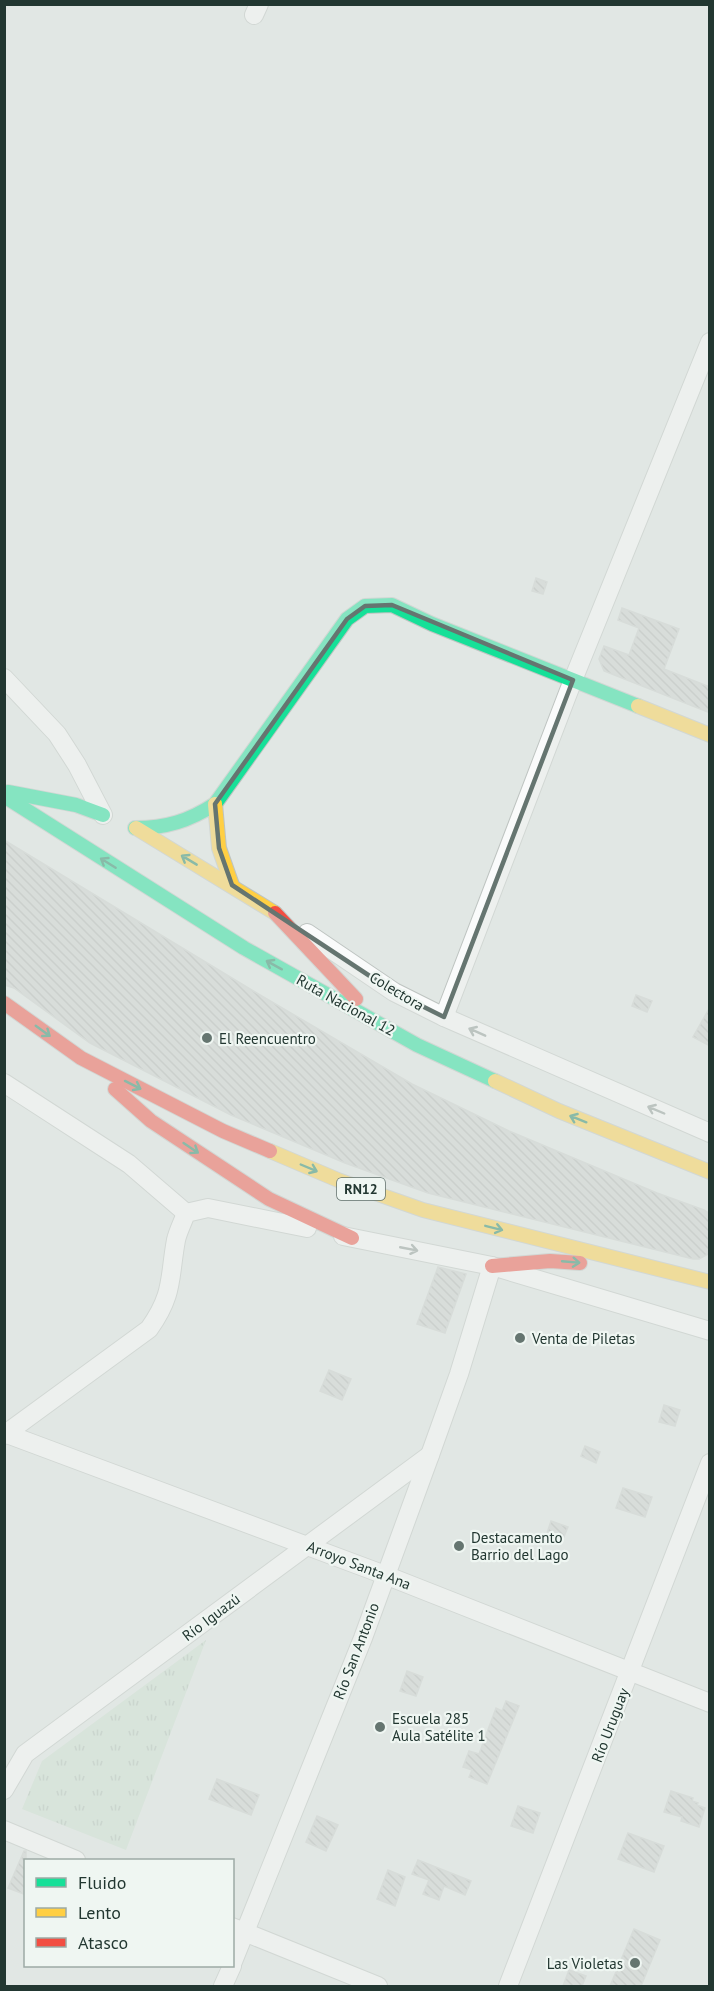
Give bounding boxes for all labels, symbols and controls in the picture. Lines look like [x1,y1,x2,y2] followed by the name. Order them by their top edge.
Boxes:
[181,854,198,866] one-way arrow
[100,856,117,869] one-way arrow
[266,959,283,971] one-way arrow
[366,967,428,1015] street label: Colectora
[293,970,399,1040] street label: Ruta Nacional 12
[34,1024,50,1037] one-way arrow
[468,1026,486,1037] one-way arrow
[219,1029,316,1048] place label: El Reencuentro
[200,1031,214,1045] marker: El Reencuentro
[123,1080,141,1091] one-way arrow
[647,1104,665,1115] one-way arrow
[569,1113,587,1124] one-way arrow
[183,1141,200,1154] one-way arrow
[299,1163,318,1174] one-way arrow
[337,1178,385,1200] road number: RN12
[484,1223,503,1234] one-way arrow
[399,1244,418,1255] one-way arrow
[560,1257,580,1268] one-way arrow
[531,1329,635,1348] place label: Venta de Piletas
[513,1331,527,1345] marker: Venta de Piletas
[471,1528,569,1564] place label: Destacamento Barrio del Lago
[304,1536,414,1594] street label: Arroyo Santa Ana
[452,1539,466,1553] marker: Destacamento Barrio del Lago
[178,1589,244,1645] street label: Río Iguazú
[329,1600,383,1702] street label: Río San Antonio
[587,1685,633,1765] street label: Río Uruguay
[392,1709,486,1745] place label: Escuela 285 Aula Satélite 1
[373,1720,387,1734] marker: Escuela 285 Aula Satélite 1
[24,1859,234,1967] legend
[78,1871,126,1894] text: Fluido
[78,1901,121,1924] text: Lento
[78,1931,128,1954] text: Atasco
[547,1954,623,1973] place label: Las Violetas
[628,1956,642,1970] marker: Las Violetas

